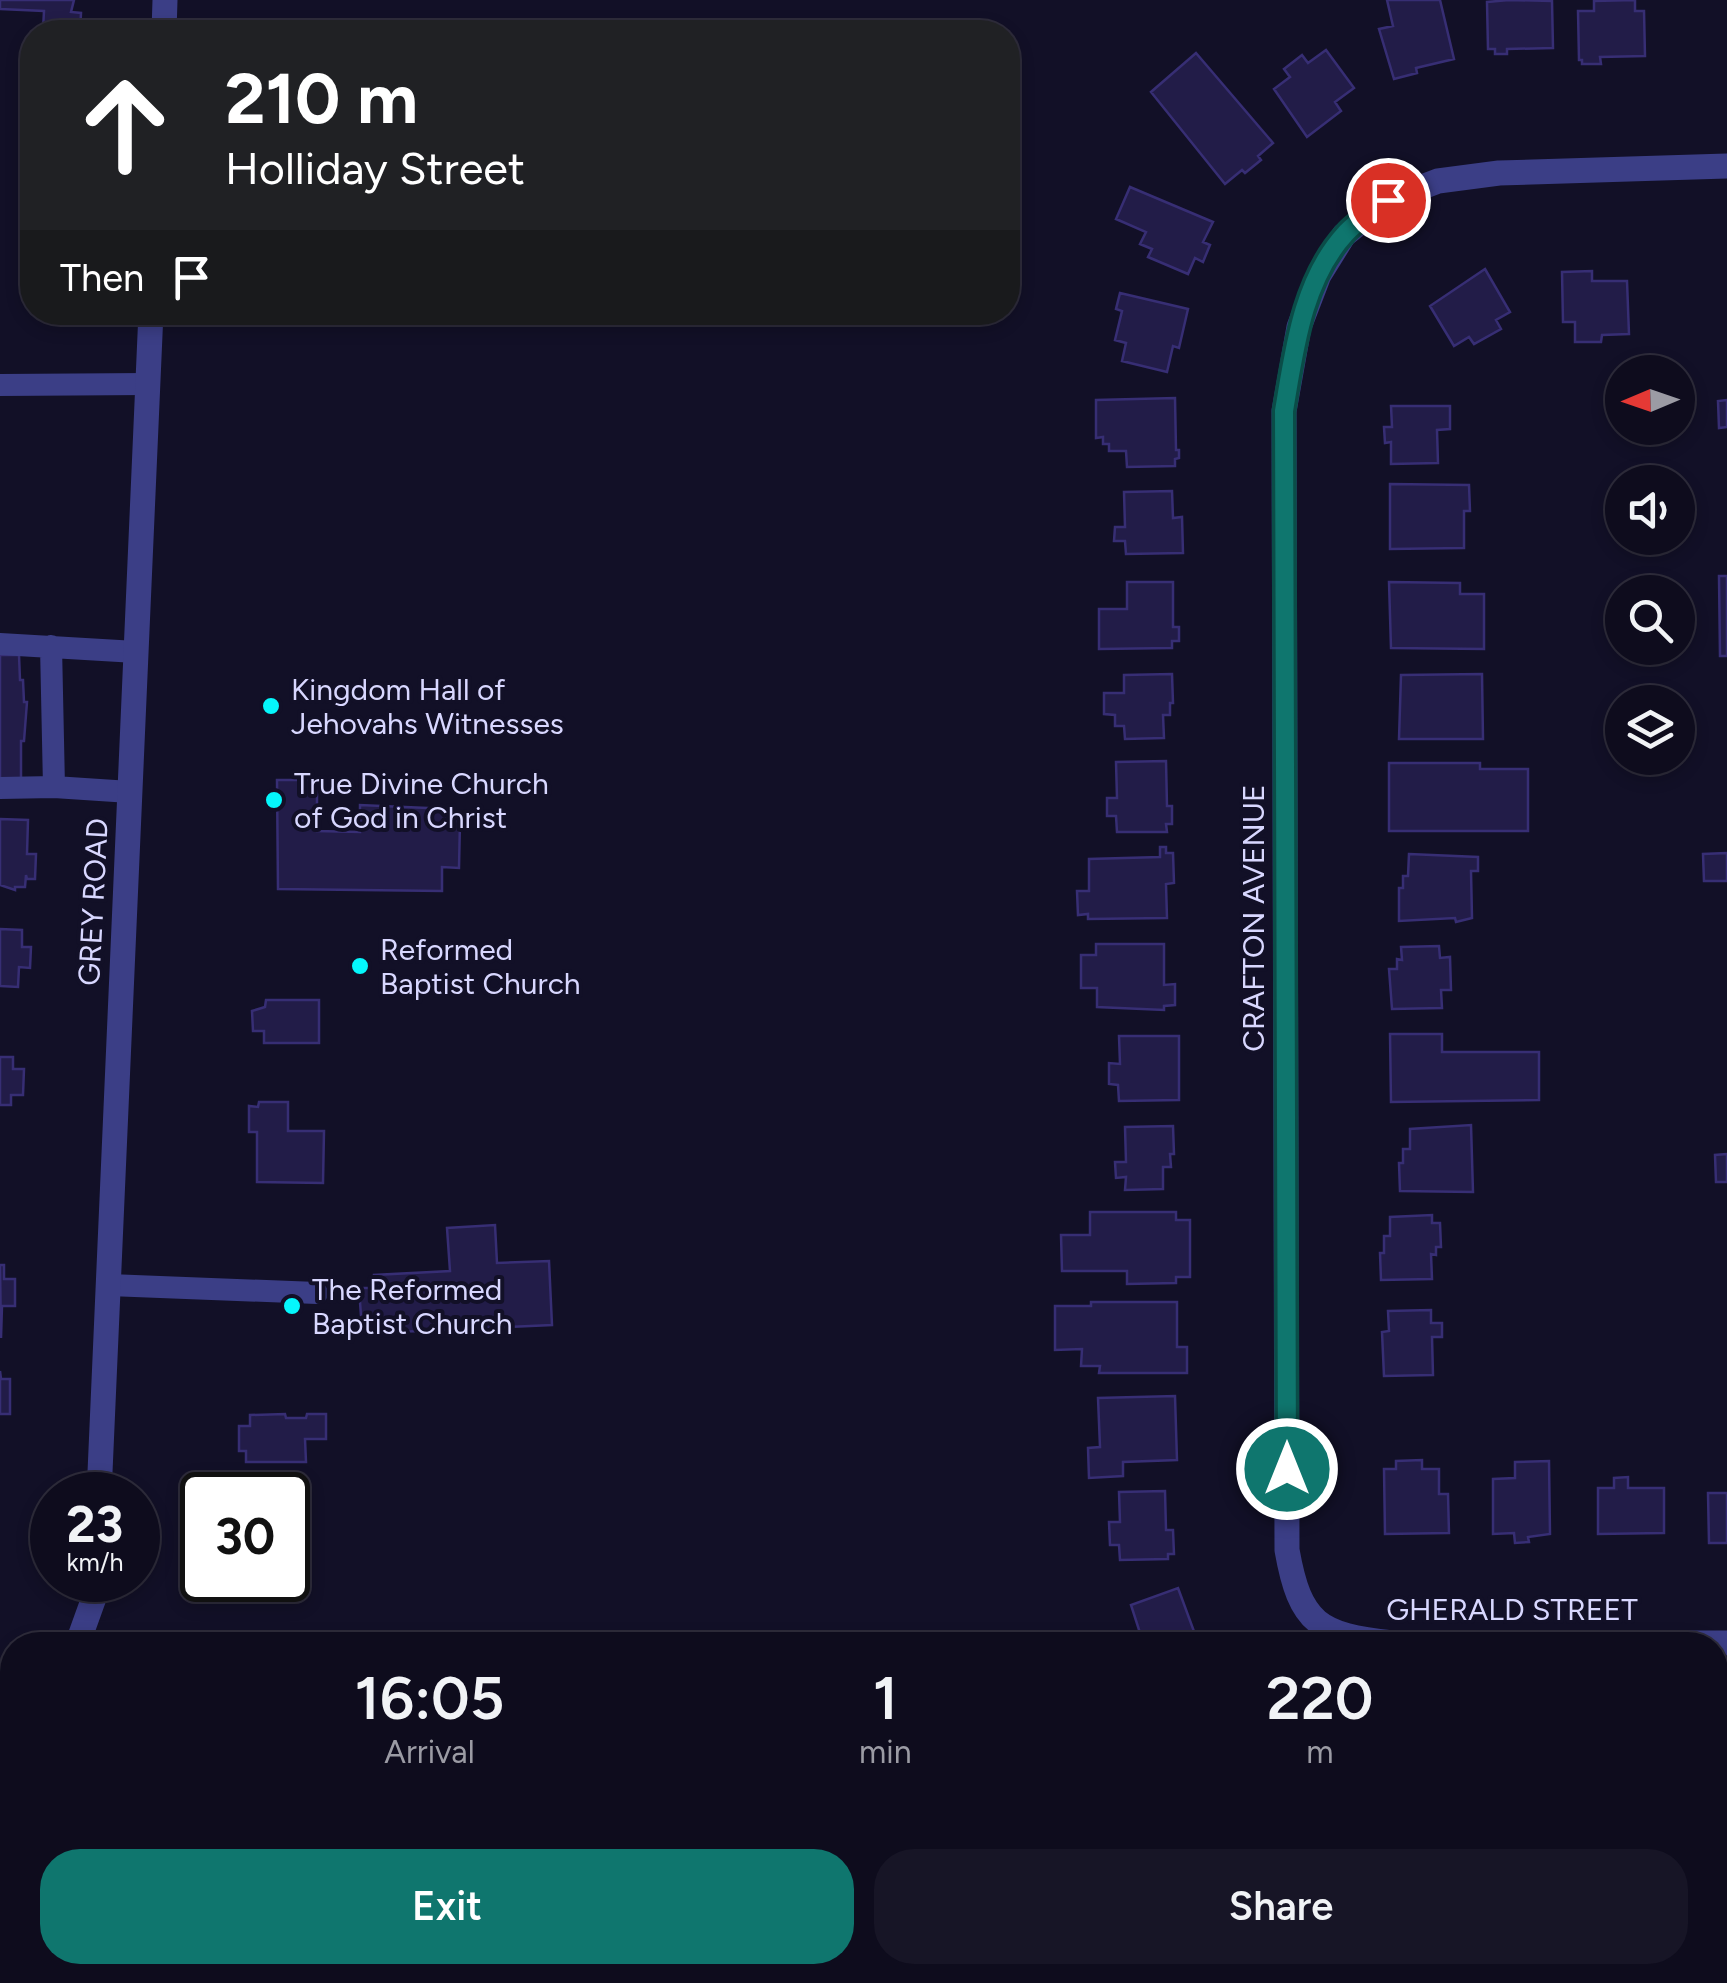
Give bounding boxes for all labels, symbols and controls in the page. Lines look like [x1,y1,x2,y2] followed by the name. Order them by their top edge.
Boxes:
[225,56,418,141] text: 210 m
[60,60,190,190] icon: ahead
[225,141,525,195] text: Holliday Street
[1346,158,1431,243] pin
[1361,173,1416,228] icon: arrive
[164,250,219,305] icon: arrive
[60,255,144,301] text: Then
[1605,355,1695,445] north arrow
[1605,355,1695,775] map controls
[1605,465,1695,555] button: sound
[1605,575,1695,665] button: search
[291,671,564,742] place label: Kingdom Hall of Jehovahs Witnesses
[1605,685,1695,775] button: layers
[260,695,282,717] marker: Kingdom Hall of Jehovahs Witnesses
[294,765,549,836] place label: True Divine Church of God in Christ
[1235,784,1272,1052] street label: CRAFTON AVENUE
[263,789,285,811] marker: True Divine Church of God in Christ
[70,817,116,987] street label: GREY ROAD
[380,931,581,1002] place label: Reformed Baptist Church
[349,955,371,977] marker: Reformed Baptist Church
[312,1271,513,1342] place label: The Reformed Baptist Church
[281,1295,303,1317] marker: The Reformed Baptist Church
[1235,1417,1339,1521] position arrow
[180,1472,310,1602] speed limit sign: 30
[67,1494,123,1555] text: 23
[66,1547,124,1577] text: km/h
[1386,1591,1638,1628] street label: GHERALD STREET
[355,1662,504,1734] text: 16:05
[873,1662,898,1734] text: 1
[1266,1662,1373,1734] text: 220
[384,1733,475,1771] text: Arrival
[859,1733,912,1771] text: min
[1306,1733,1333,1771] text: m
[40,1849,854,1964] button: Exit
[874,1849,1688,1964] button: Share

